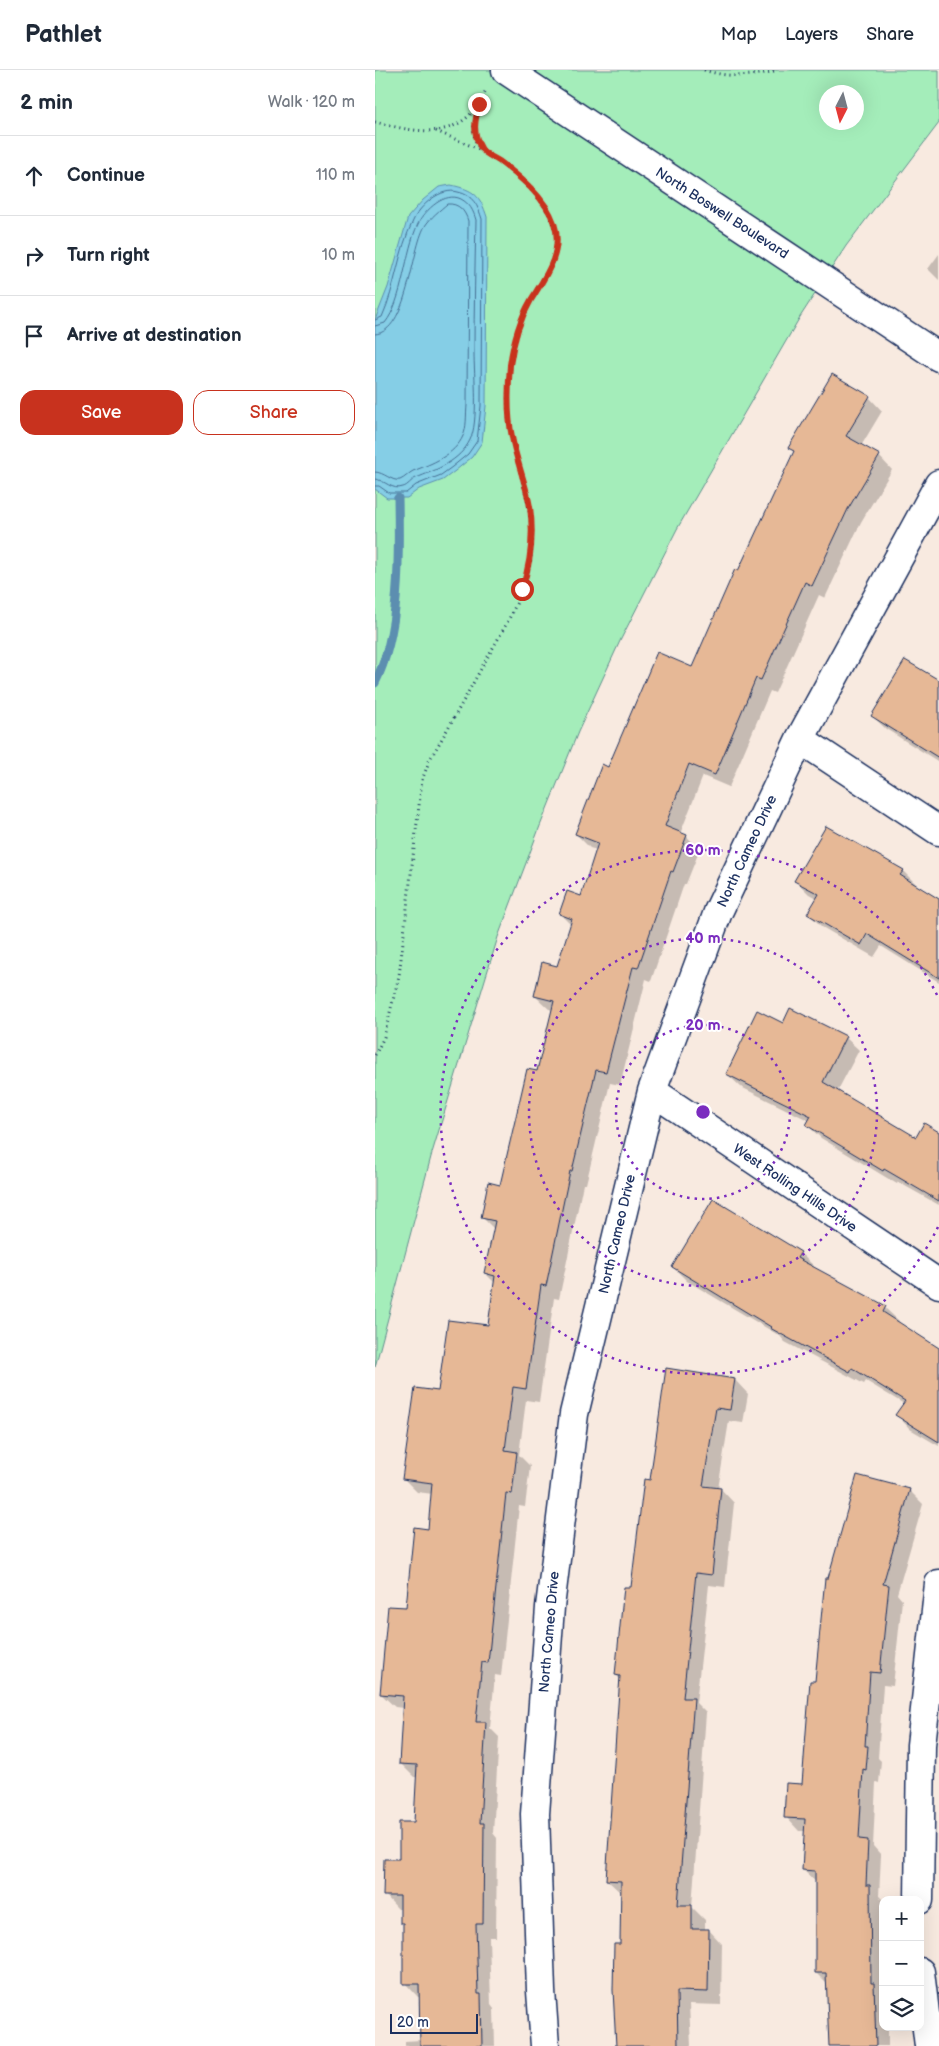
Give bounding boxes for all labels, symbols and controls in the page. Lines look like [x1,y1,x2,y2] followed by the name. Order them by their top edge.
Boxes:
[25,20,102,49] text: Pathlet
[721,24,757,45] text: Map
[785,24,838,45] text: Layers
[866,24,914,45] text: Share
[819,85,864,130] north arrow
[20,90,73,115] text: 2 min
[268,93,355,112] text: Walk · 120 m
[468,93,491,116] route end
[20,162,48,190] icon: ahead
[67,164,145,187] text: Continue
[652,164,792,262] street label: North Boswell Boulevard
[316,166,355,185] text: 110 m
[20,242,48,270] icon: right
[67,244,150,267] text: Turn right
[322,246,355,265] text: 10 m
[20,322,48,350] icon: arrive
[67,324,242,347] text: Arrive at destination
[20,390,183,435] button: Save
[193,390,355,435] button: Share
[511,578,534,601] route start
[714,792,780,910] street label: North Cameo Drive
[685,841,721,860] text: 60 m
[685,929,721,948] text: 40 m
[686,1016,721,1035] text: 20 m
[694,1103,712,1121] centre of rings
[730,1140,860,1236] street label: West Rolling Hills Drive
[595,1173,639,1295] street label: North Cameo Drive
[535,1571,563,1693] street label: North Cameo Drive
[879,1896,924,2031] map controls
[879,1896,924,1941] button: +
[879,1941,924,1986] button: −
[879,1986,924,2031] button: layers
[390,2011,477,2034] scale bar
[397,2014,429,2031] text: 20 m

